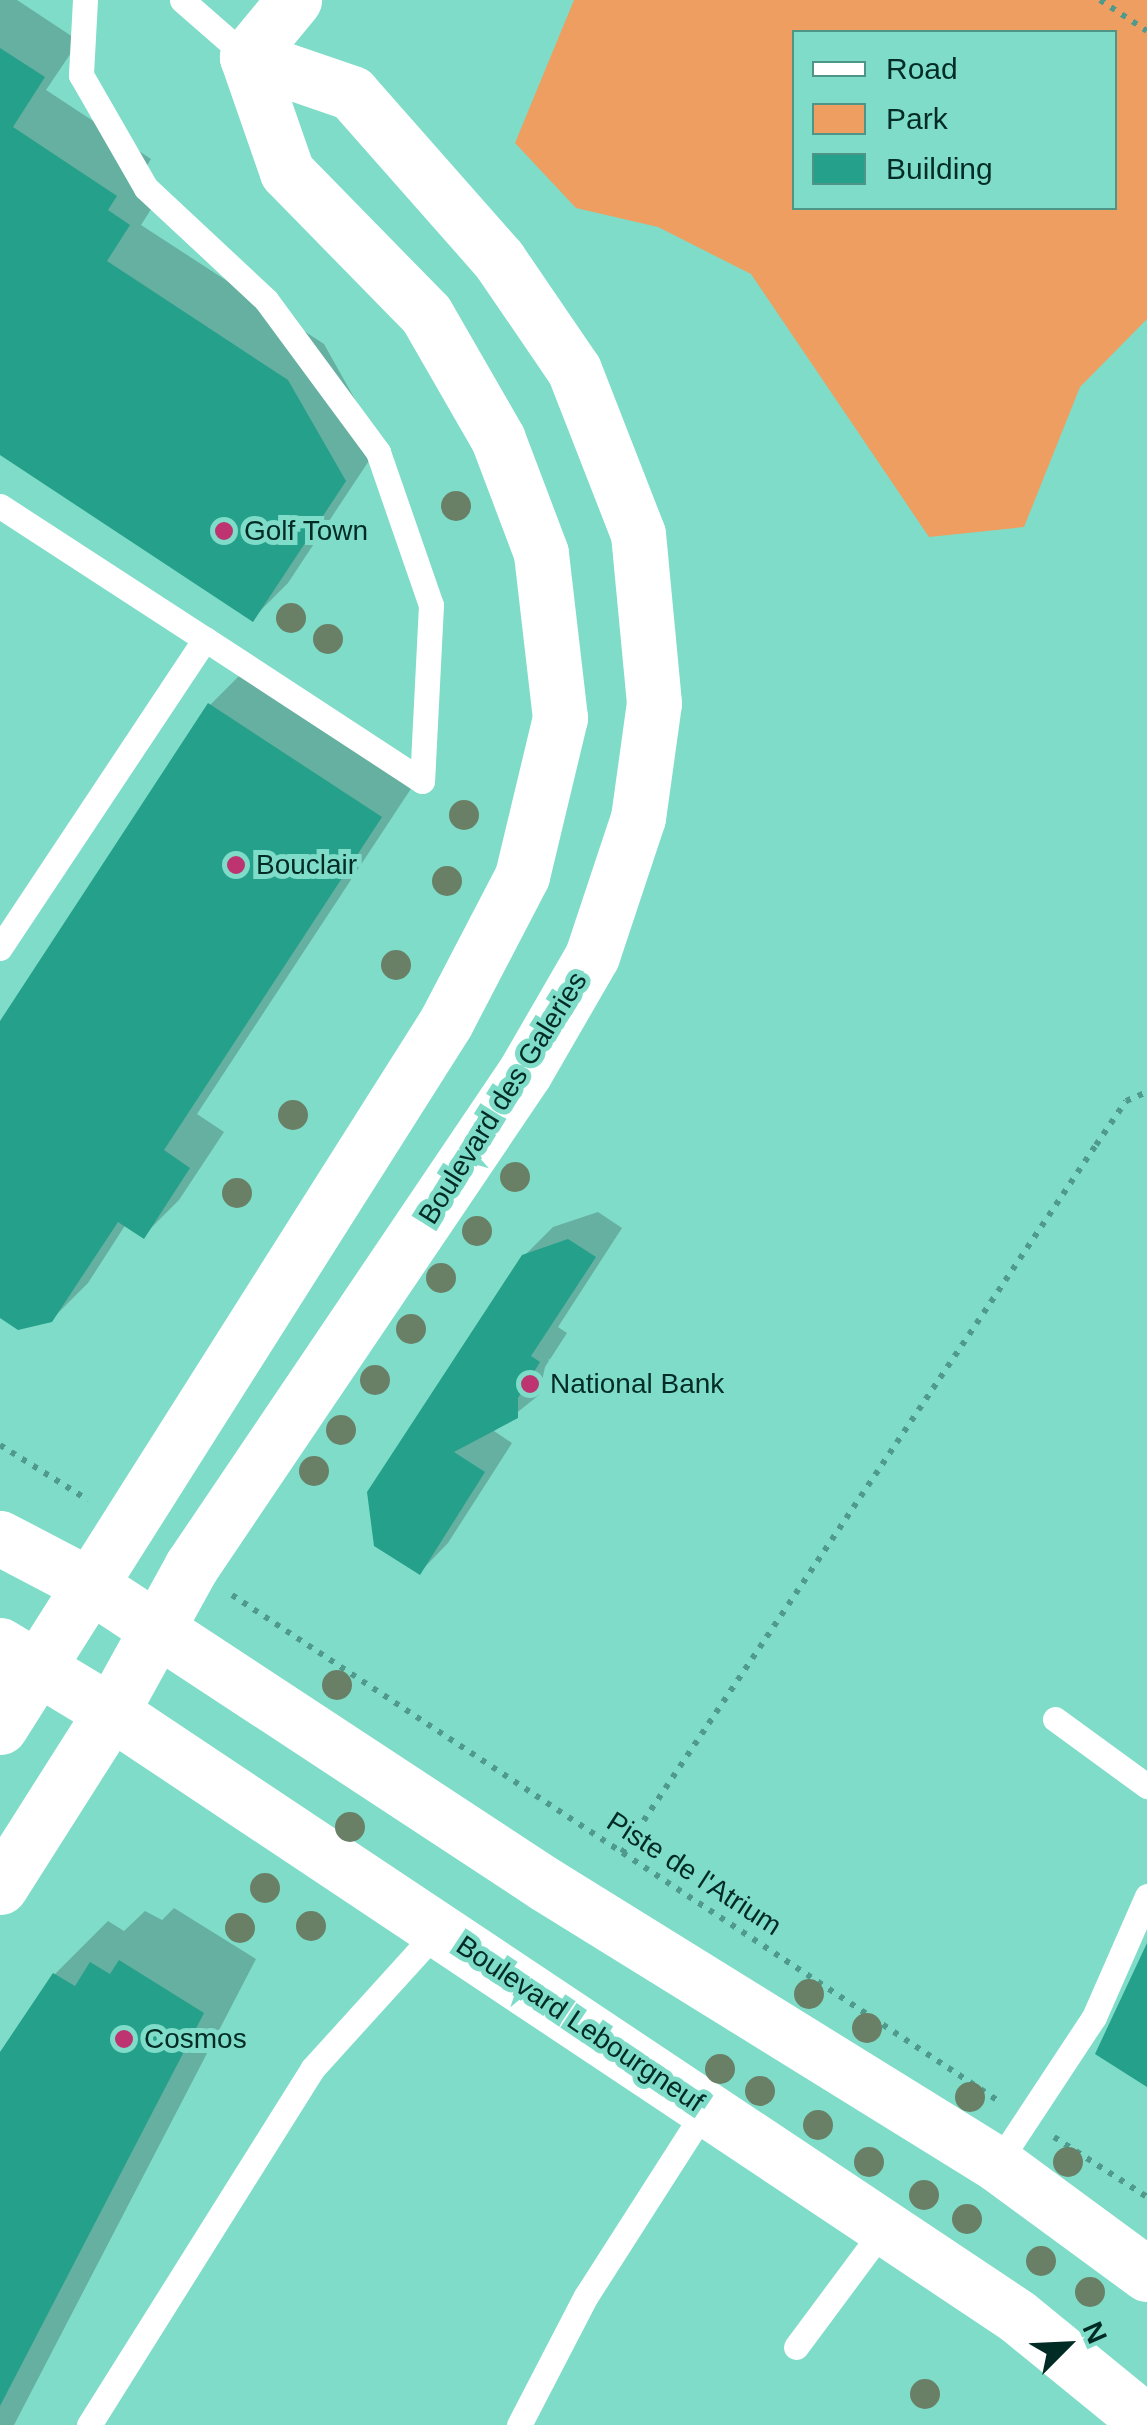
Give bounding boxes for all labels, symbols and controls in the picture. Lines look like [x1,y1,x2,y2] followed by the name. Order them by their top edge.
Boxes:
[792,30,1117,210] legend
[886,52,958,85] text: Road
[886,102,948,135] text: Park
[886,152,993,185] text: Building
[244,514,368,548] place label: Golf Town
[213,520,235,542] marker: Golf Town
[256,848,357,882] place label: Bouclair
[225,854,247,876] marker: Bouclair
[412,966,594,1230] street label: Boulevard des Galeries
[550,1367,724,1401] place label: National Bank
[519,1373,541,1395] marker: National Bank
[600,1805,788,1943] street label: Piste de l'Atrium
[450,1929,710,2119] street label: Boulevard Lebourgneuf
[144,2022,247,2056] place label: Cosmos
[113,2028,135,2050] marker: Cosmos
[1017,2295,1117,2395] north arrow
[1077,2317,1113,2348] text: N

